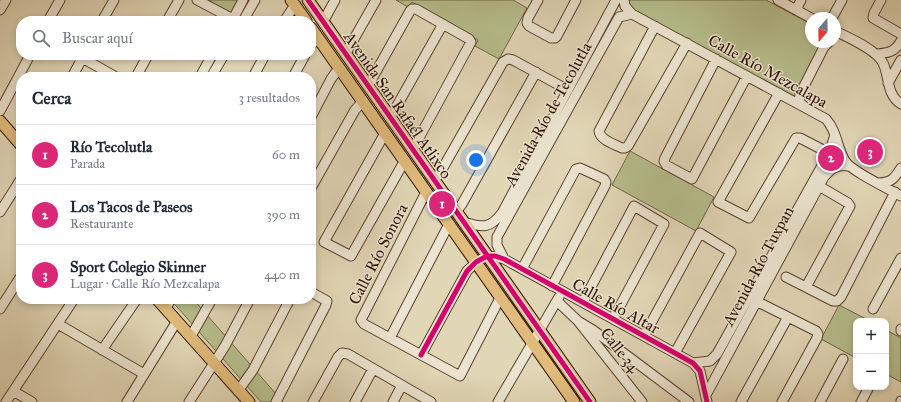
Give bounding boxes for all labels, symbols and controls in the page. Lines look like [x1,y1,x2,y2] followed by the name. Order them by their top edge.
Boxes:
[805,12,841,48] north arrow
[16,16,316,60] search box
[30,27,52,49] icon: search
[339,27,456,182] street label: Avenida San Rafaél Atlixco
[62,29,133,47] text: Buscar aquí
[705,30,831,112] street label: Calle Río Mezcalapa
[500,39,596,190] street label: Avenida Río de Tecolutla
[32,88,71,109] text: Cerca
[239,90,300,106] text: 3 resultados
[857,137,883,167] pin: 3
[70,138,152,156] text: Río Tecolutla
[818,143,844,173] pin: 2
[42,147,48,163] text: 1
[272,147,300,163] text: 60 m
[466,150,486,170] your location
[70,156,105,172] text: Parada
[429,189,455,219] pin: 1
[70,198,192,216] text: Los Tacos de Paseos
[344,200,412,308] street label: Calle Río Sonora
[718,203,798,330] street label: Avenida Río Tuxpan
[42,207,48,223] text: 2
[267,207,300,223] text: 390 m
[70,216,134,232] text: Restaurante
[70,258,206,276] text: Sport Colegio Skinner
[42,267,48,283] text: 3
[264,267,300,283] text: 440 m
[569,274,663,338] street label: Calle Río Altar
[70,276,220,292] text: Lugar · Calle Río Mezcalapa
[853,318,889,390] map controls
[853,318,889,354] button: +
[597,324,644,377] street label: Calle 34
[853,354,889,390] button: −

